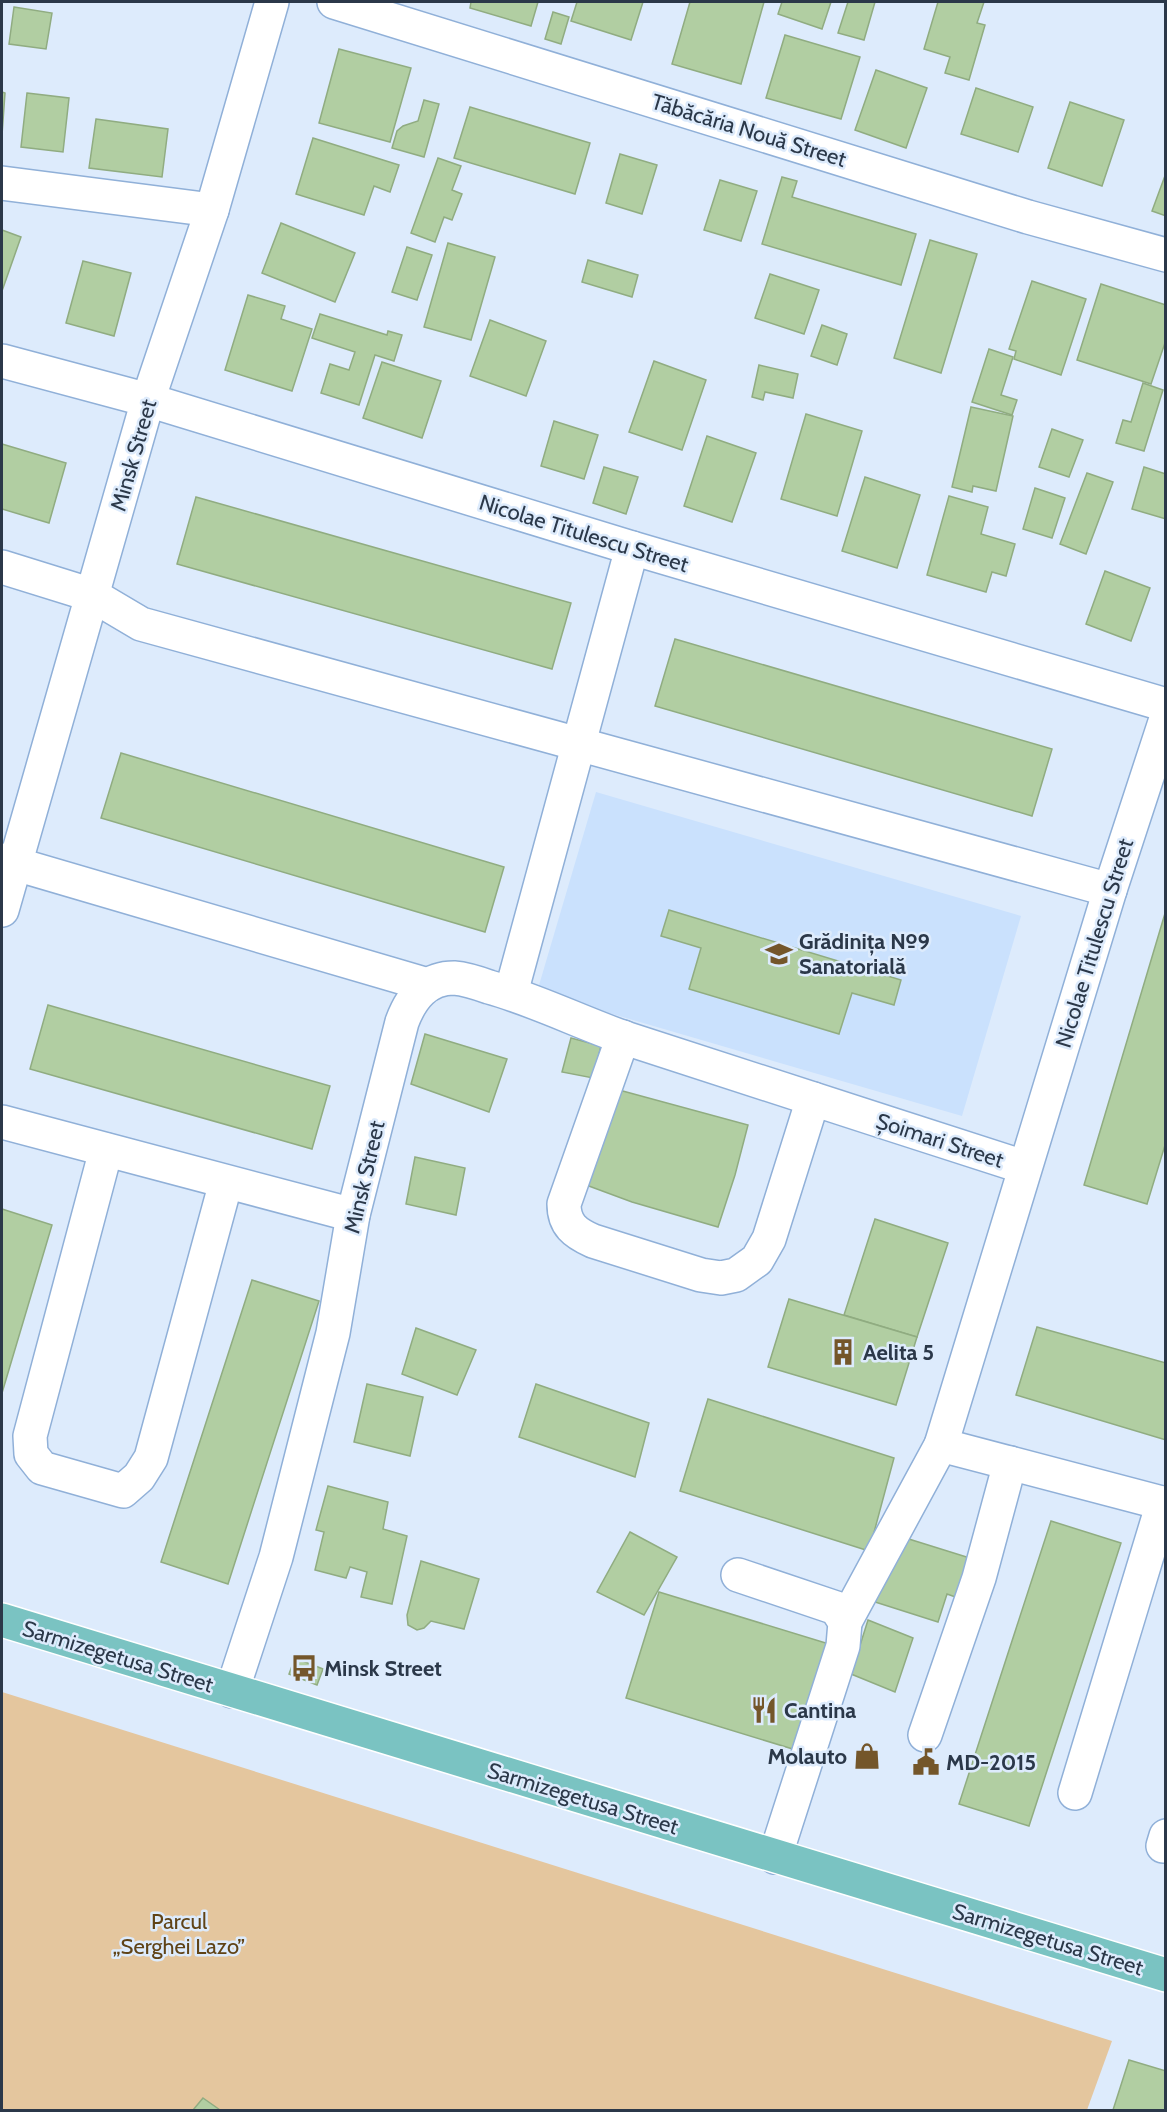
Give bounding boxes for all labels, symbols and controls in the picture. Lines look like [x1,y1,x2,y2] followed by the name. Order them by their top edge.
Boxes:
[648,88,850,173] street label: Tăbăcăria Nouă Street
[105,396,162,514] street label: Minsk Street
[476,489,692,578] street label: Nicolae Titulescu Street
[1050,835,1139,1051] street label: Nicolae Titulescu Street
[799,928,930,980] place label: Grădinița №9 Sanatorială
[764,939,794,969] school or university icon: Grădinița №9 Sanatorială
[872,1107,1008,1175] street label: Șoimari Street
[338,1117,391,1236] street label: Minsk Street
[828,1337,858,1367] building icon: Aelita 5
[863,1339,934,1366] place label: Aelita 5
[19,1615,217,1699] street label: Sarmizegetusa Street
[289,1653,319,1683] bus stop icon: Minsk Street
[324,1655,442,1682] place label: Minsk Street
[749,1695,779,1725] restaurant icon: Cantina
[784,1697,856,1724] place label: Cantina
[852,1741,882,1771] shop icon: Molauto
[768,1743,847,1770] place label: Molauto
[911,1747,941,1777] public building icon: MD-2015
[946,1749,1036,1776] place label: MD-2015
[484,1757,682,1841] street label: Sarmizegetusa Street
[949,1898,1147,1982] street label: Sarmizegetusa Street
[113,1908,245,1960] park label: Parcul „Serghei Lazo”

